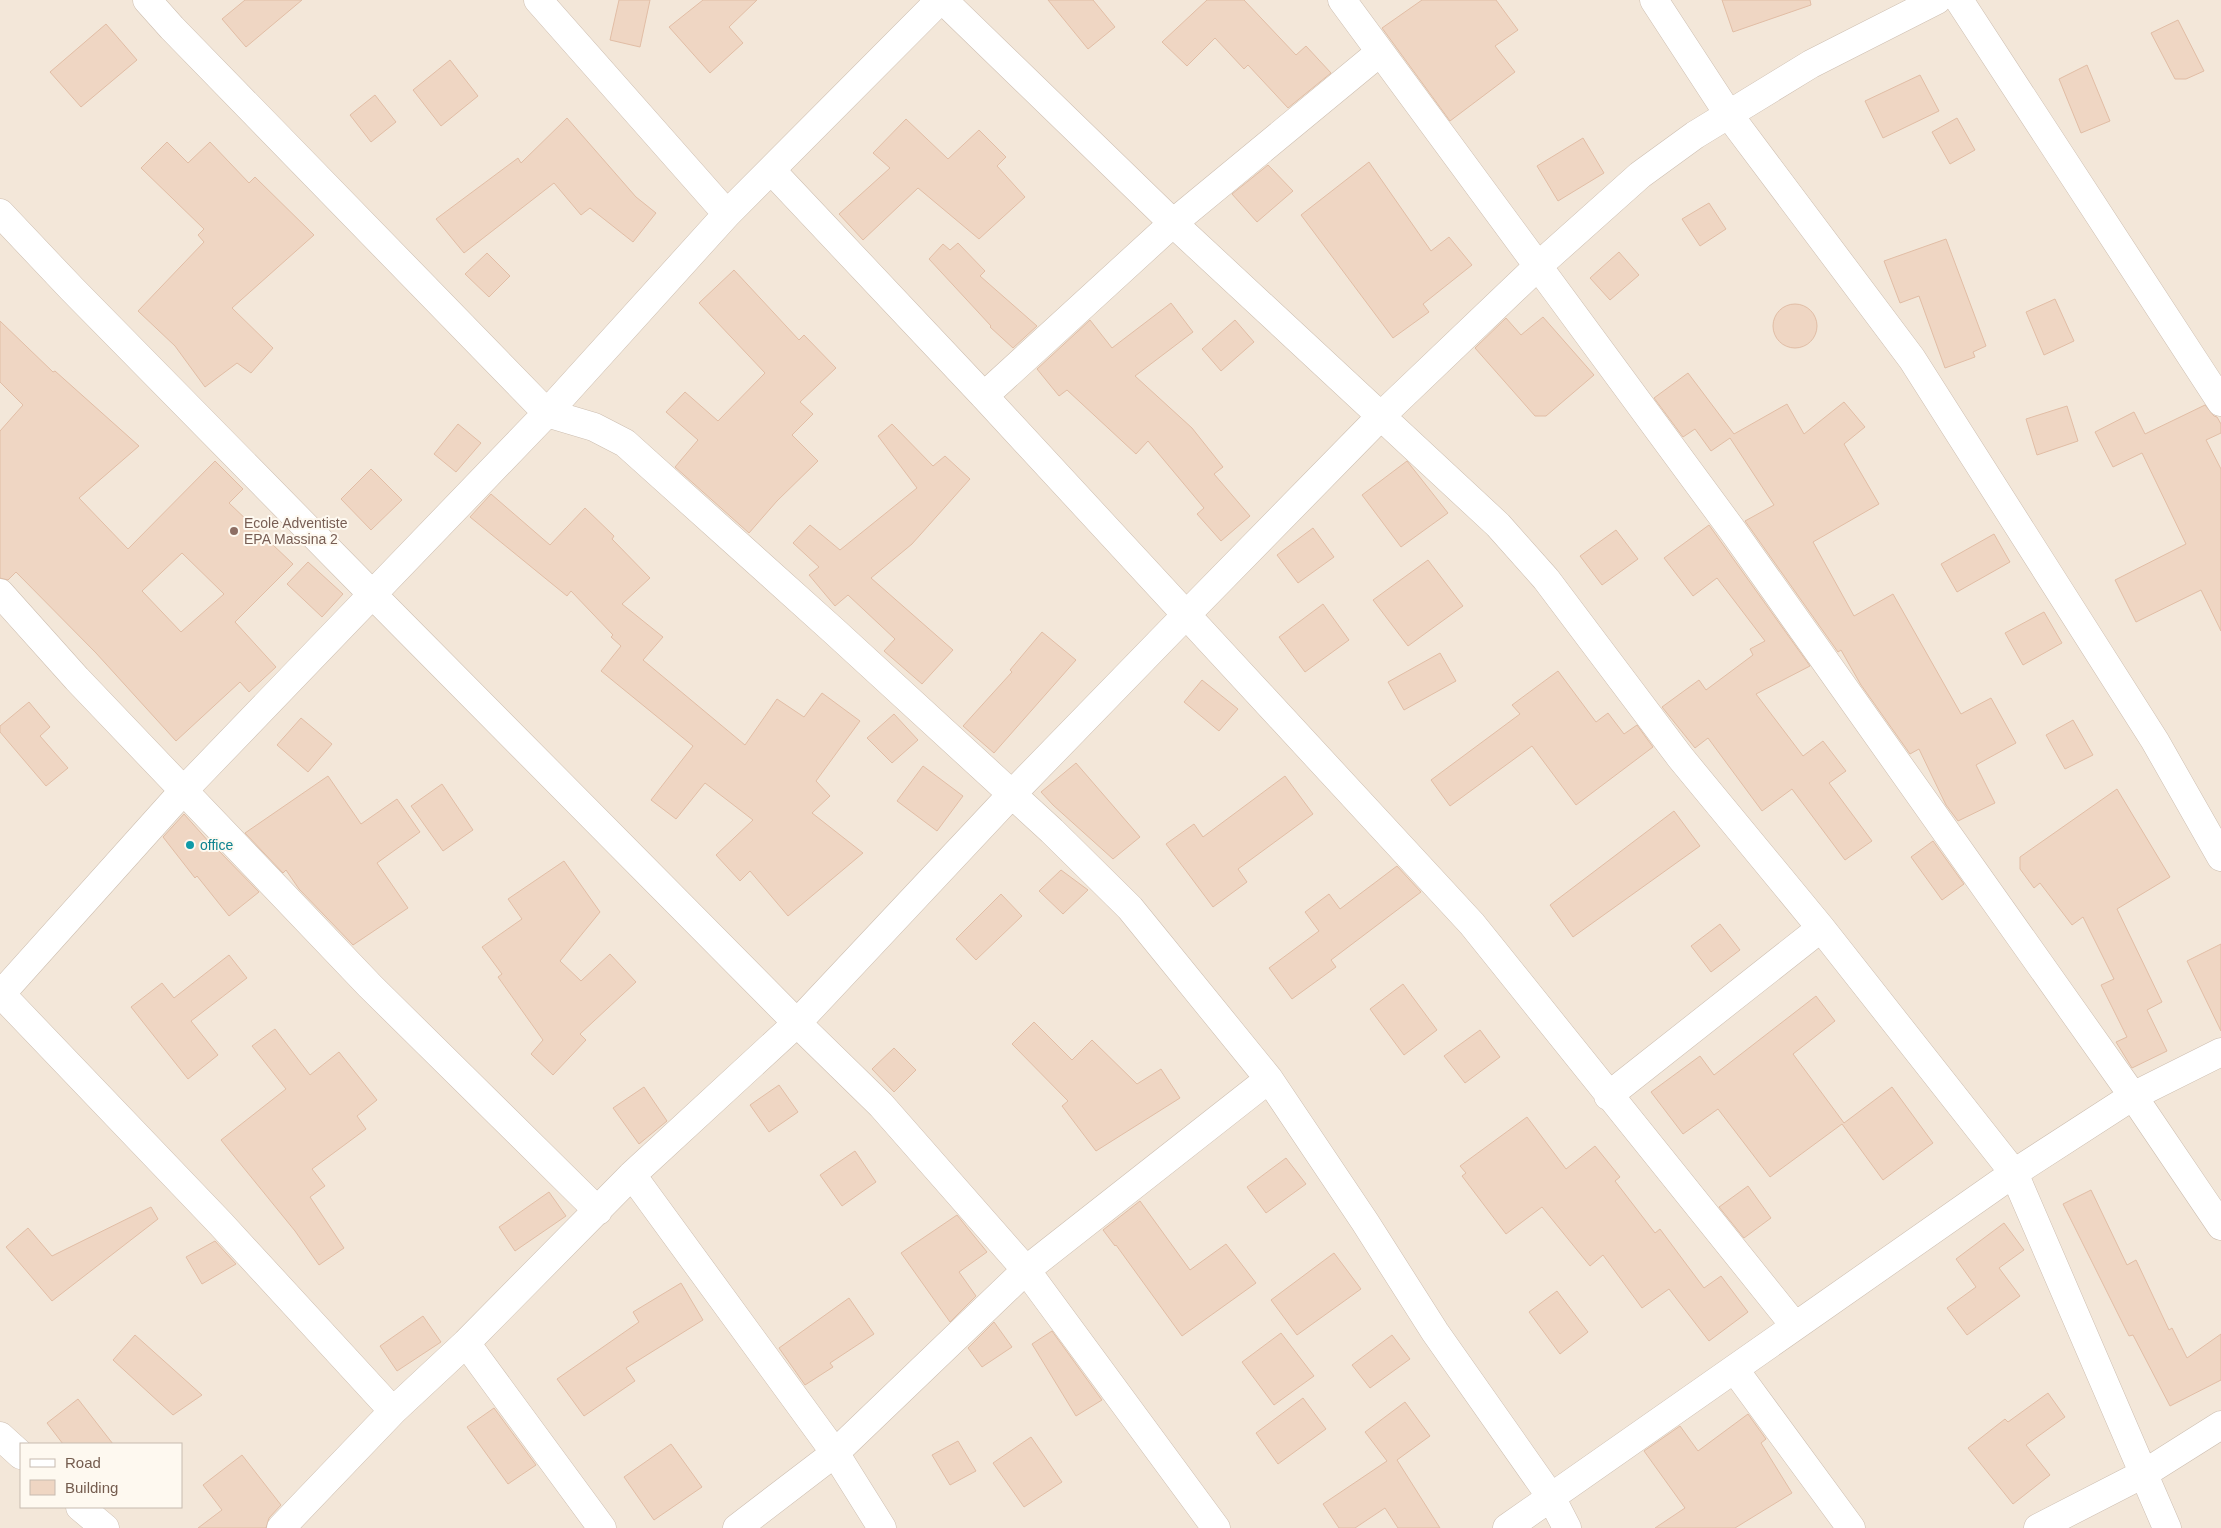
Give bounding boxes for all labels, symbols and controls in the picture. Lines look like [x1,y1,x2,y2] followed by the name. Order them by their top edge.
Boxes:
[244,515,348,547] place label: Ecole Adventiste EPA Massina 2
[228,525,240,537] marker: Ecole Adventiste EPA Massina 2
[200,837,233,853] place label: office
[184,839,196,851] marker: office
[20,1443,182,1508] legend
[65,1454,101,1471] text: Road
[65,1479,118,1496] text: Building

